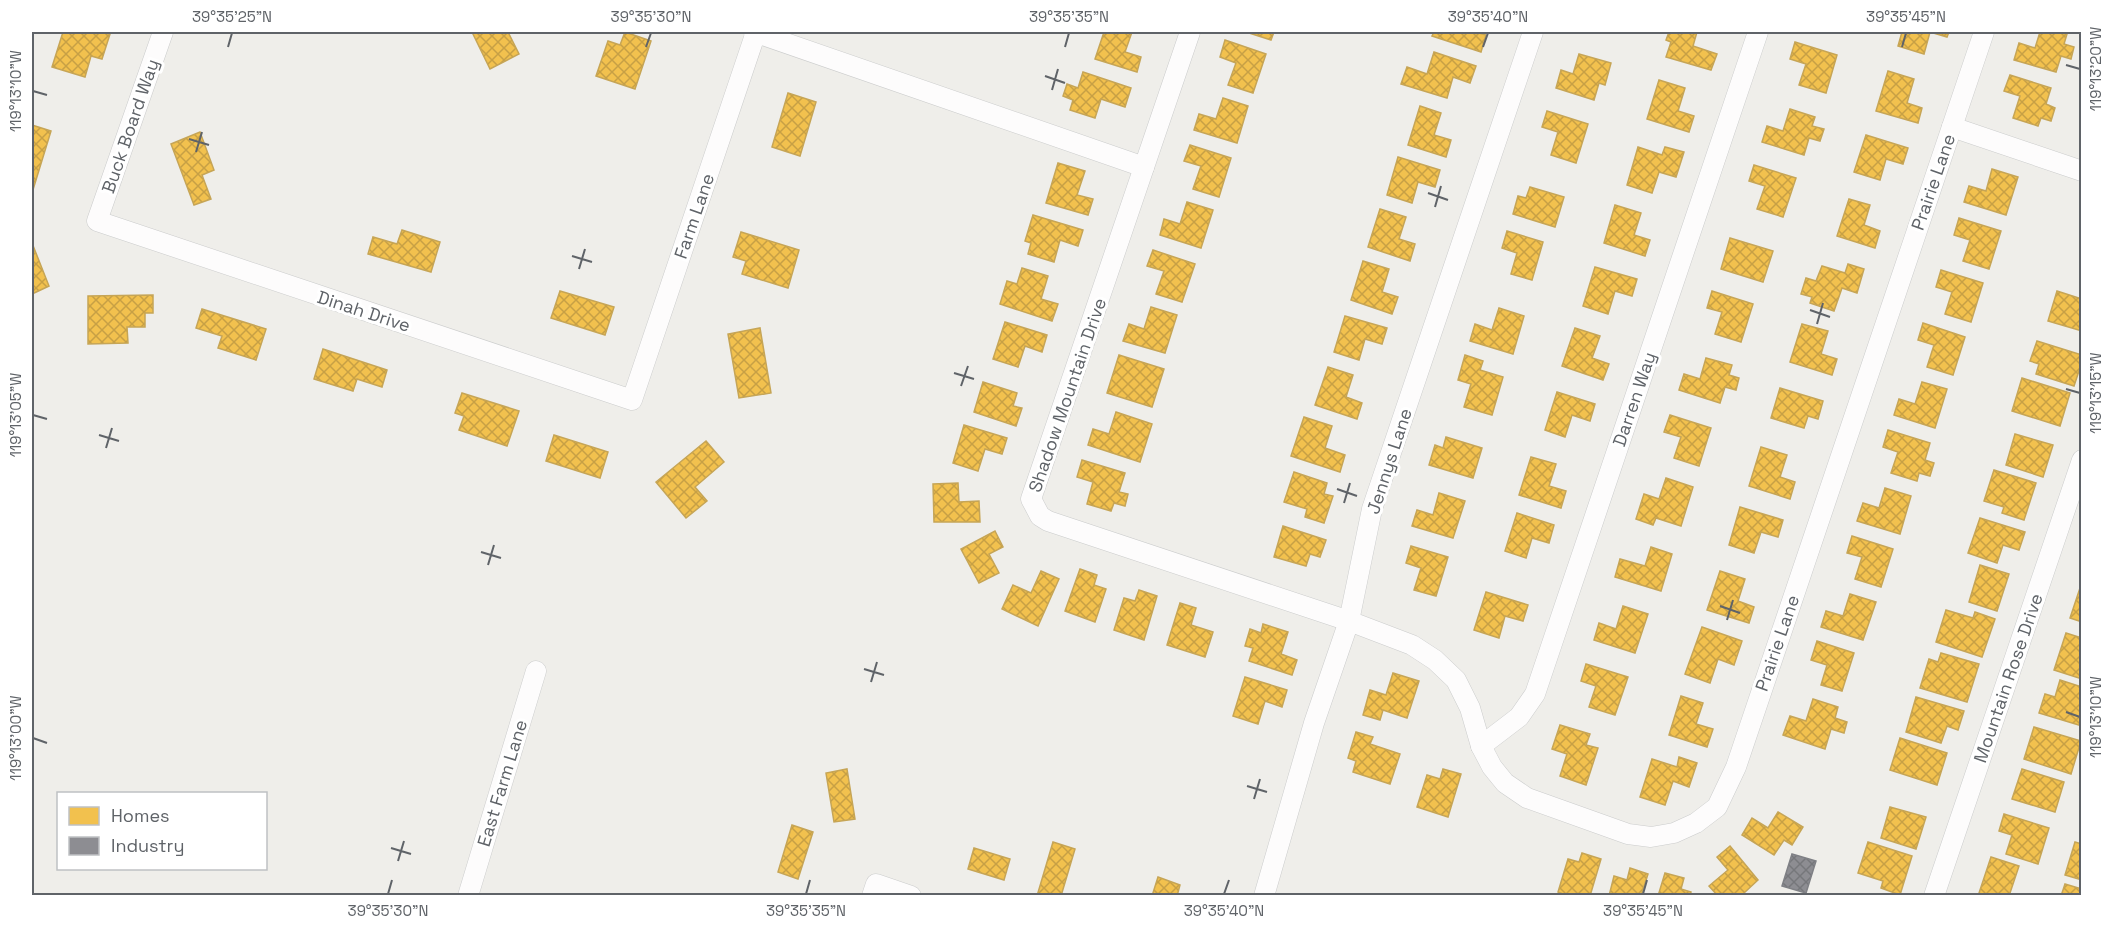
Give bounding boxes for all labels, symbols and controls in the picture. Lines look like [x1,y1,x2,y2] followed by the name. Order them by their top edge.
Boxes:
[192,7,272,26] text: 39°35'25"N
[611,7,691,26] text: 39°35'30"N
[1029,7,1109,26] text: 39°35'35"N
[1448,7,1528,26] text: 39°35'40"N
[1866,7,1946,26] text: 39°35'45"N
[2086,27,2105,111] text: 119°13'20"W
[6,50,25,132] text: 119°13'10"W
[96,56,164,196] street label: Buck Board Way
[1906,131,1960,233] street label: Prairie Lane
[669,170,719,262] street label: Farm Lane
[315,285,413,337] street label: Dinah Drive
[1023,295,1111,495] street label: Shadow Mountain Drive
[1607,349,1661,449] street label: Darren Way
[2086,352,2105,434] text: 119°13'15"W
[6,373,25,457] text: 119°13'05"W
[1361,405,1417,517] street label: Jennys Lane
[1968,590,2048,766] street label: Mountain Rose Drive
[1750,592,1804,694] street label: Prairie Lane
[2086,676,2105,758] text: 119°13'10"W
[6,695,25,781] text: 119°13'00"W
[472,717,532,849] street label: East Farm Lane
[57,792,267,870] legend
[111,804,170,827] text: Homes
[111,834,184,857] text: Industry
[348,901,428,920] text: 39°35'30"N
[766,901,846,920] text: 39°35'35"N
[1184,901,1264,920] text: 39°35'40"N
[1603,901,1683,920] text: 39°35'45"N

